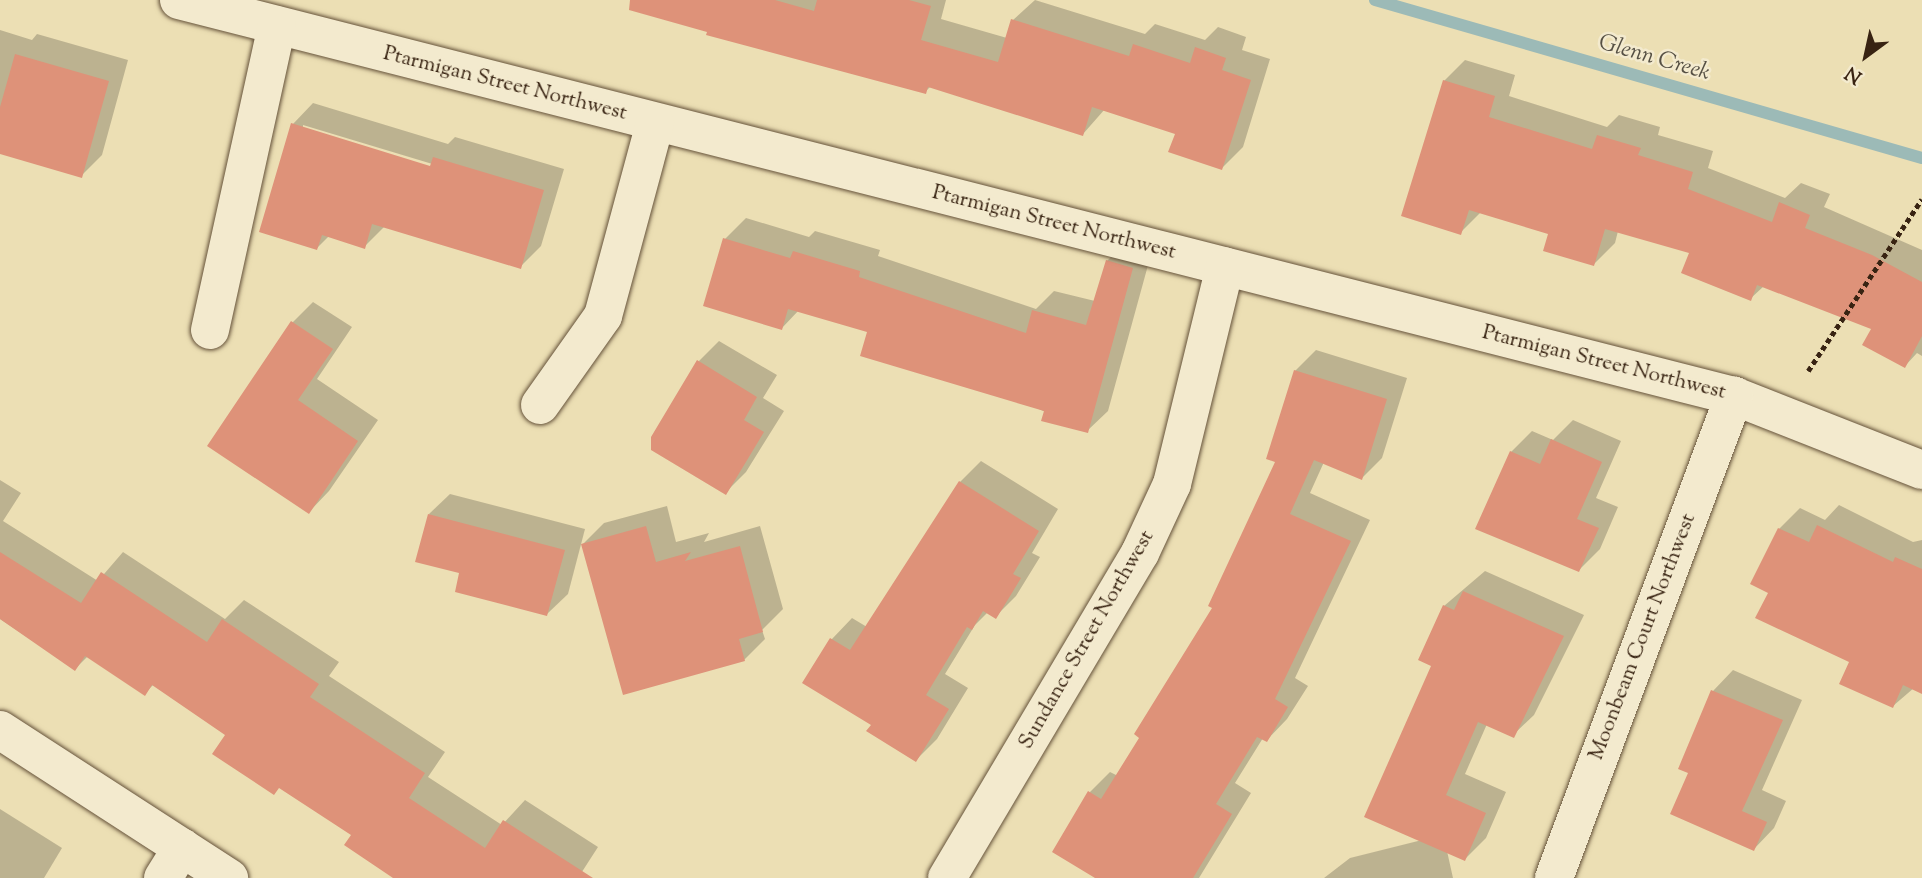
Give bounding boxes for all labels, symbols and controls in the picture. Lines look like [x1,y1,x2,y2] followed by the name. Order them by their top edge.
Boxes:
[1831,21,1901,91] north arrow
[1595,30,1713,88] water label: Glenn Creek
[381,42,629,126] street label: Ptarmigan Street Northwest
[1841,59,1868,89] text: N
[930,181,1178,265] street label: Ptarmigan Street Northwest
[1480,321,1728,405] street label: Ptarmigan Street Northwest
[1584,510,1702,764] street label: Moonbeam Court Northwest
[1014,526,1160,754] street label: Sundance Street Northwest

